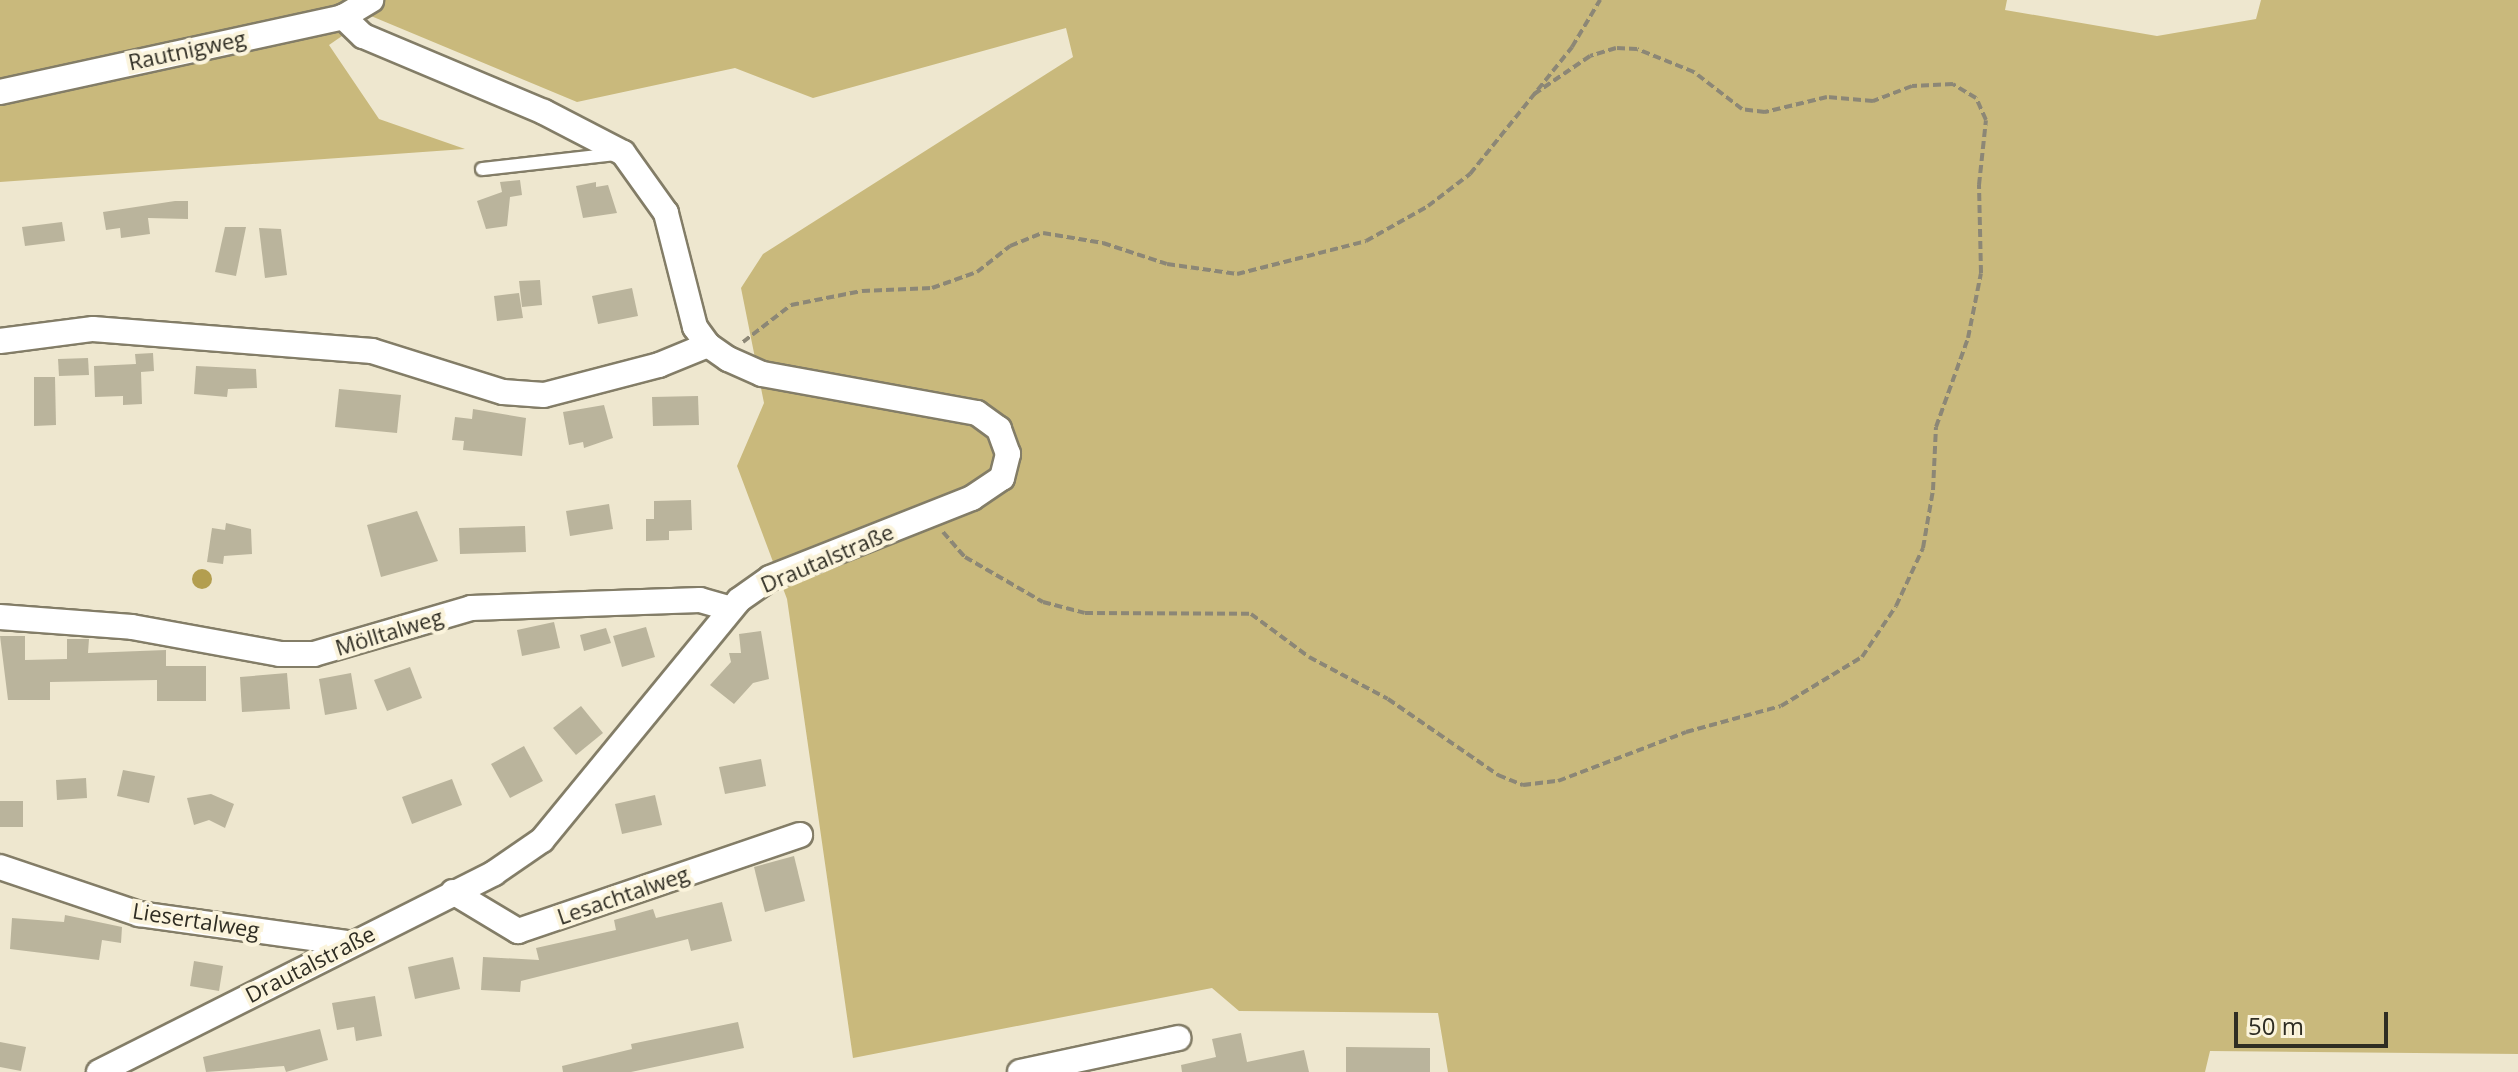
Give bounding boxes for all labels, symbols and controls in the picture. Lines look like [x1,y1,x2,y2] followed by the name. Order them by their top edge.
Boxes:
[126,25,248,75] street label: Rautnigweg
[757,518,897,598] street label: Drautalstraße
[332,603,446,661] street label: Mölltalweg
[554,860,692,930] street label: Lesachtalweg
[131,897,261,943] street label: Liesertalweg
[241,920,379,1008] street label: Drautalstraße
[2238,996,2392,1046] scale bar
[2248,1009,2304,1042] text: 50 m

